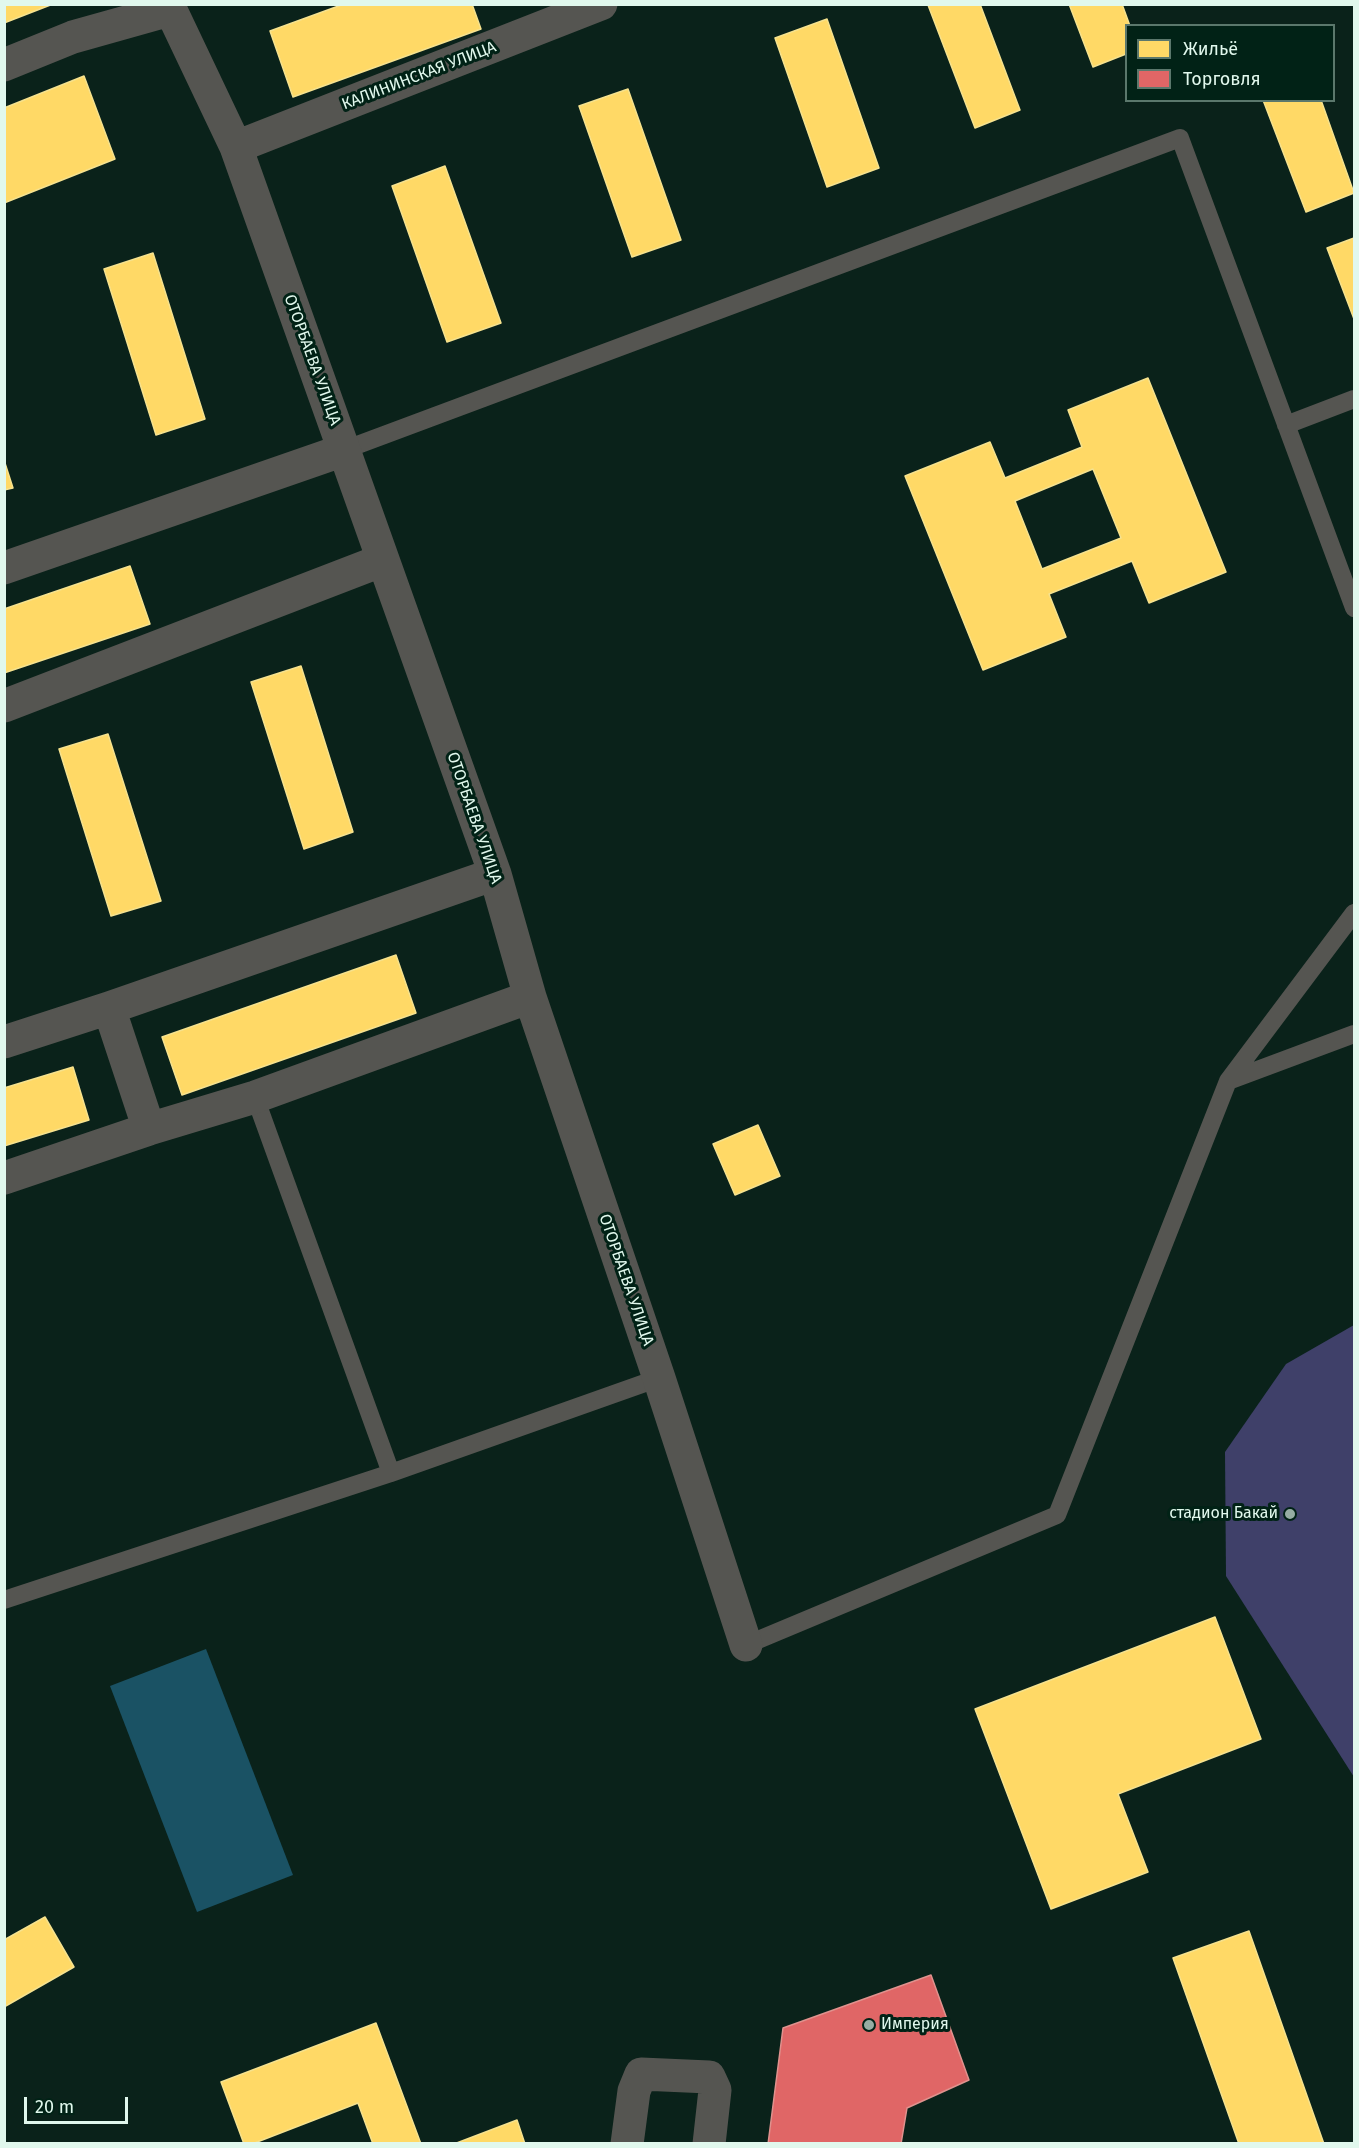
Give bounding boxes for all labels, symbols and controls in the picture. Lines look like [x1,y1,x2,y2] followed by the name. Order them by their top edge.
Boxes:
[1125,24,1335,102] legend
[339,38,499,114] street label: КАЛИНИНСКАЯ УЛИЦА
[1183,38,1238,60] text: Жильё
[1183,68,1261,90] text: Торговля
[279,292,345,428] street label: ОТОРБАЕВА УЛИЦА
[442,750,506,886] street label: ОТОРБАЕВА УЛИЦА
[594,1212,658,1348] street label: ОТОРБАЕВА УЛИЦА
[1169,1504,1278,1524] place label: стадион Бакай
[1283,1507,1297,1521] marker: стадион Бакай
[881,2015,949,2035] place label: Империя
[862,2018,876,2032] marker: Империя
[27,2085,130,2123] scale bar
[35,2096,74,2118] text: 20 m

